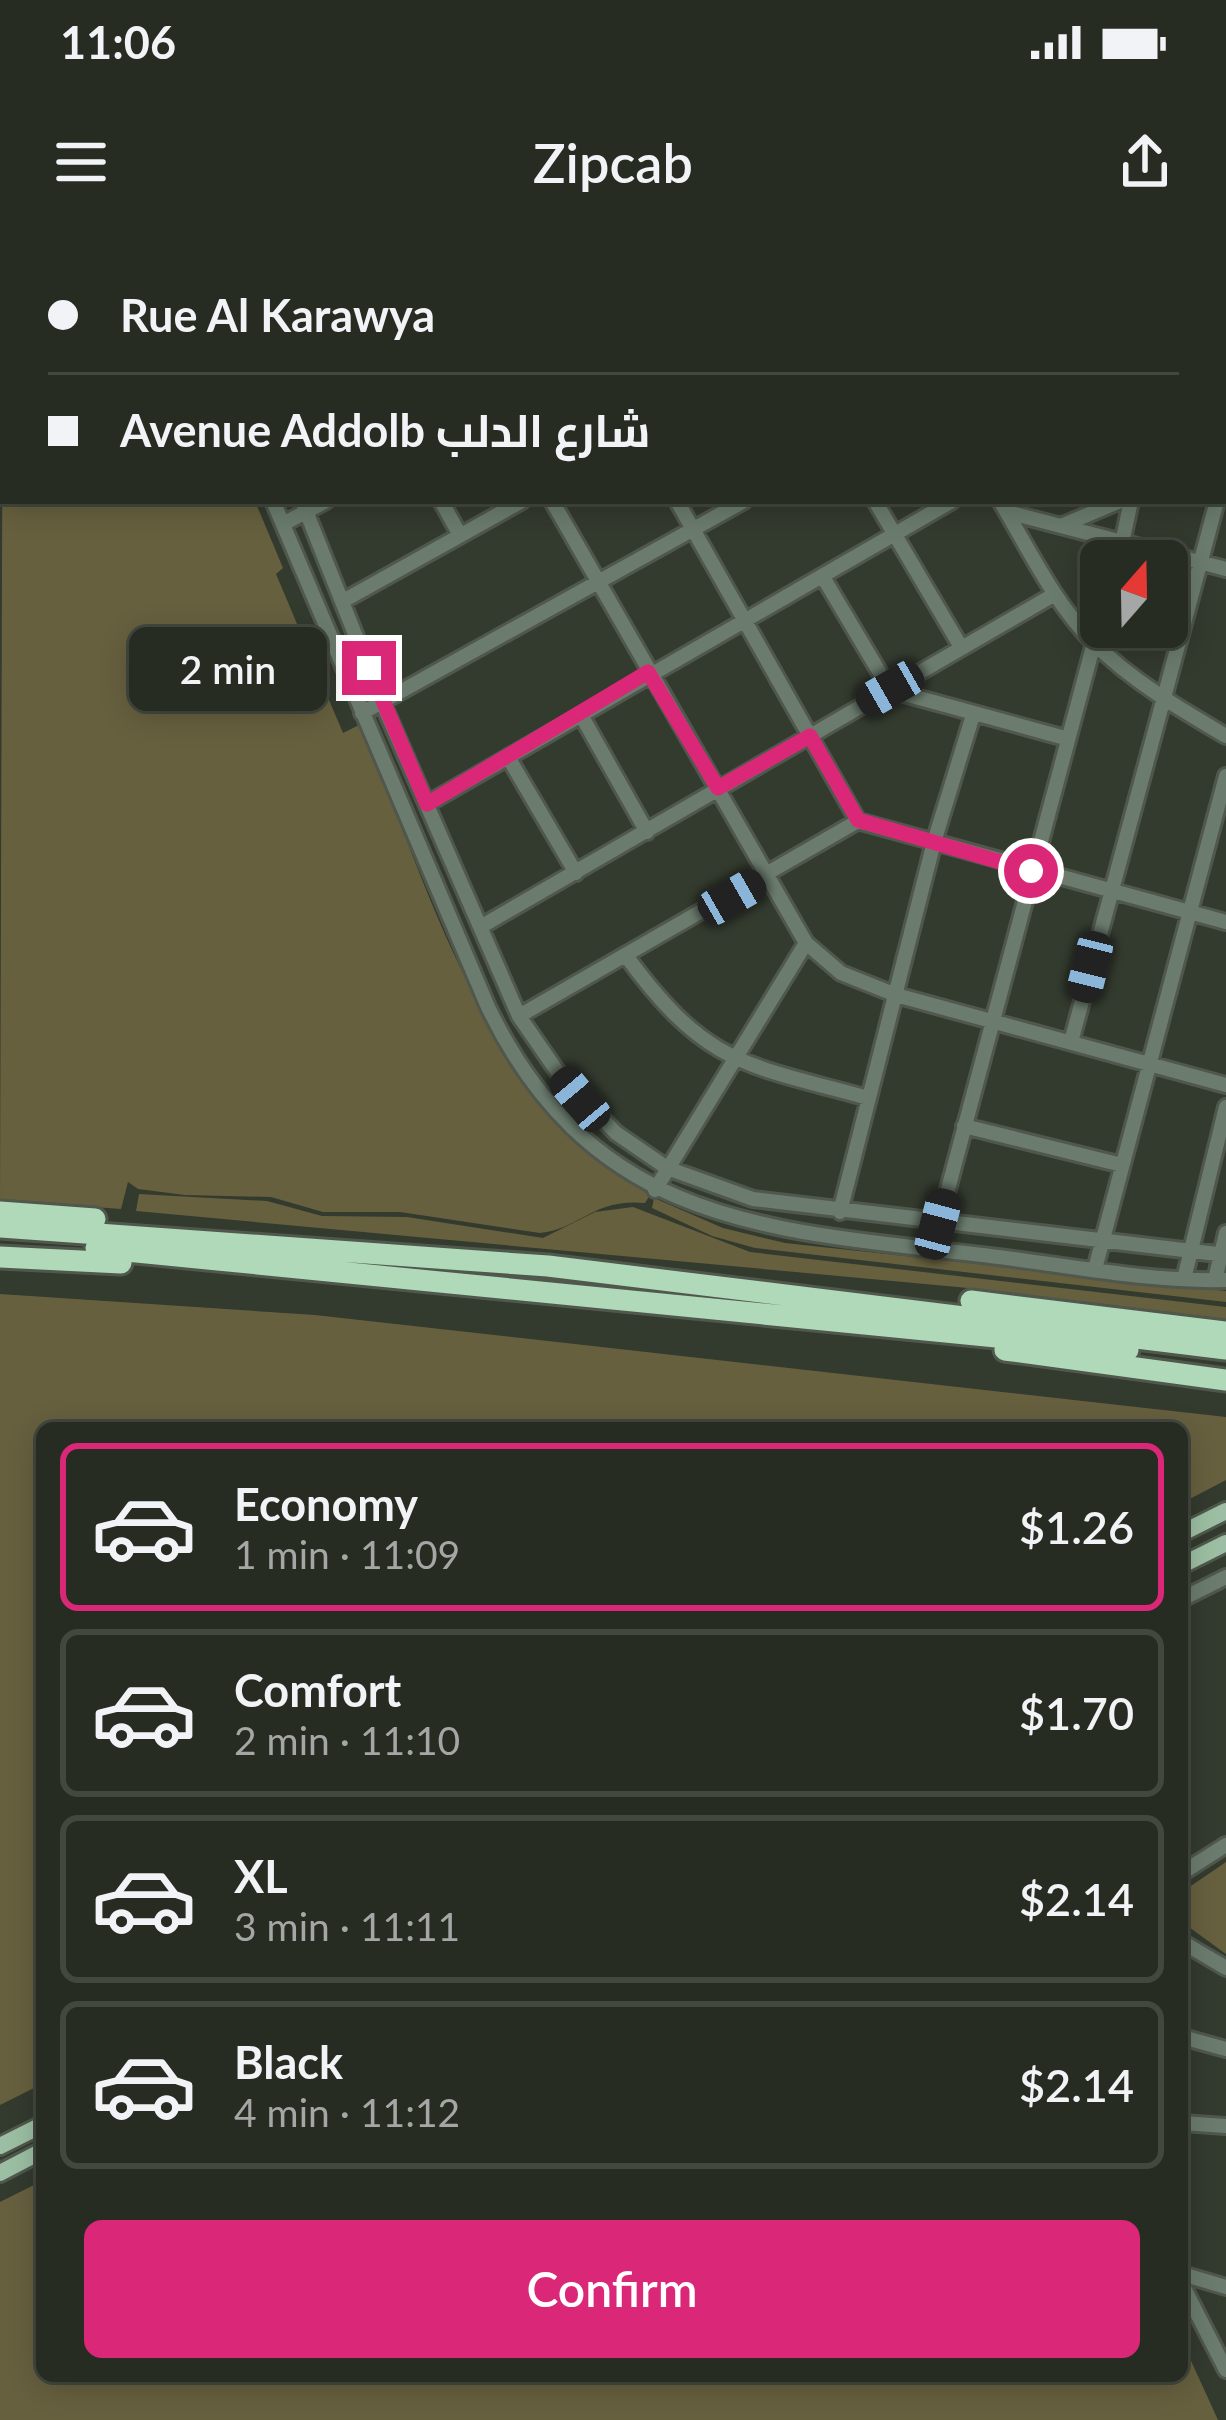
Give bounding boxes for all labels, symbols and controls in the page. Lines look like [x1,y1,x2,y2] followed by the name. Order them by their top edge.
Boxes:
[60,15,176,69] text: 11:06
[48,129,114,195] icon: menu
[1112,129,1178,195] icon: share
[533,130,693,195] text: Zipcab
[120,288,435,342] text: Rue Al Karawya
[120,403,650,457] text: Avenue Addolb شارع الدلب
[1080,540,1188,648] north arrow
[1080,540,1188,648] map controls
[129,626,327,710] callout: 2 min
[342,641,396,695] route end
[180,646,276,692] text: 2 min
[850,655,930,723] car
[1004,844,1058,898] route start
[692,863,772,931] car
[1064,928,1116,1006] car
[543,1060,617,1138] car
[911,1185,965,1263] car
[90,1473,198,1581] icon: car
[234,1477,418,1531] text: Economy
[1019,1500,1134,1554] text: $1.26
[234,1531,460,1577] text: 1 min · 11:09
[90,1659,198,1767] icon: car
[234,1663,401,1717] text: Comfort
[1019,1686,1134,1740] text: $1.70
[234,1717,460,1763] text: 2 min · 11:10
[90,1845,198,1953] icon: car
[234,1849,288,1903] text: XL
[1019,1872,1134,1926] text: $2.14
[234,1903,460,1949] text: 3 min · 11:11
[90,2031,198,2139] icon: car
[234,2035,343,2089] text: Black
[1019,2058,1134,2112] text: $2.14
[234,2089,460,2135] text: 4 min · 11:12
[84,2220,1140,2358] button: Confirm

